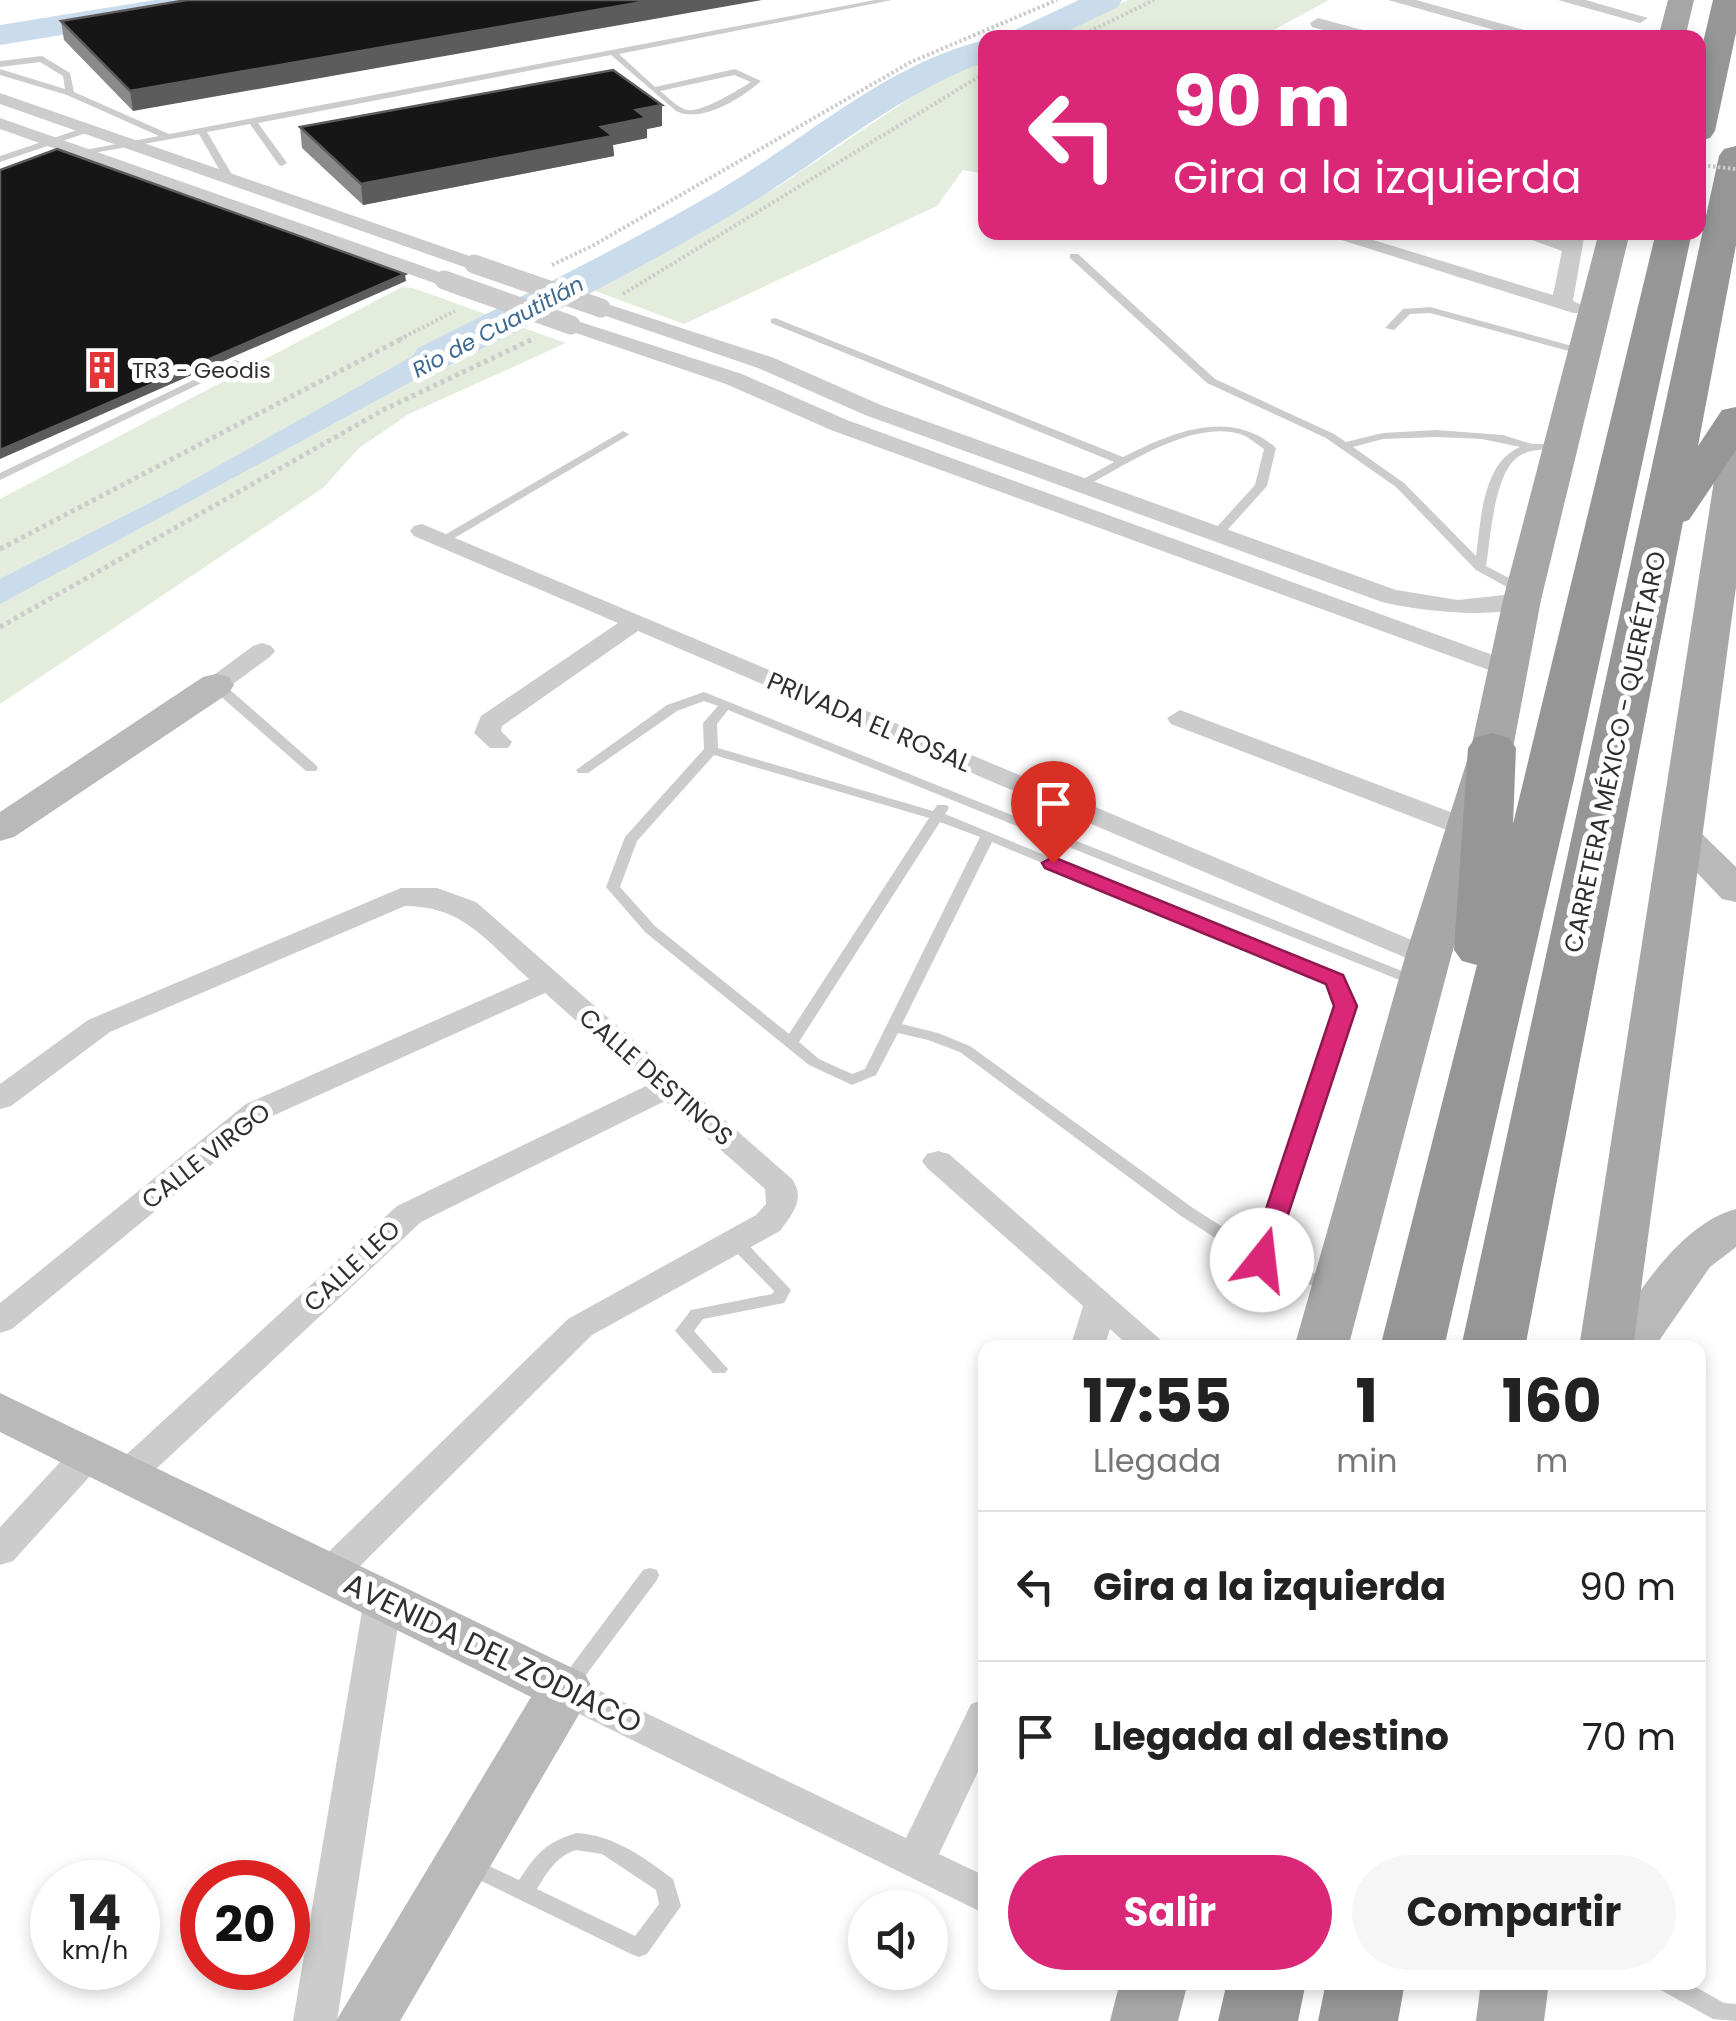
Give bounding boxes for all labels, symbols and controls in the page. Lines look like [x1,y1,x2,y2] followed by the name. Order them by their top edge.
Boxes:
[1173,52,1351,151] text: 90 m
[1008,70,1138,200] icon: left
[1173,146,1582,209] text: Gira a la izquierda
[407,269,589,385] water label: Rio de Cuautitlán
[81,349,123,391] building icon: TR3 - Geodis
[132,355,271,386] place label: TR3 - Geodis
[1555,548,1675,956] street label: CARRETERA MÉXICO - QUERÉTARO
[762,663,976,781] street label: PRIVADA EL ROSAL
[1011,761,1096,864] pin
[1026,776,1081,831] icon: arrive
[571,1000,741,1154] street label: CALLE DESTINOS
[134,1095,278,1217] street label: CALLE VIRGO
[1210,1208,1314,1312] position arrow
[296,1212,408,1320] street label: CALLE LEO
[1082,1359,1232,1443] text: 17:55
[1356,1359,1378,1443] text: 1
[1502,1359,1602,1443] text: 160
[1093,1438,1221,1483] text: Llegada
[1336,1438,1398,1483] text: min
[1535,1438,1568,1483] text: m
[1008,1559,1063,1614] icon: left
[1093,1560,1446,1613] text: Gira a la izquierda
[1579,1560,1676,1613] text: 90 m
[337,1562,649,1744] street label: AVENIDA DEL ZODIACO
[1008,1709,1063,1764] icon: arrive
[1093,1710,1449,1763] text: Llegada al destino
[1582,1710,1676,1763] text: 70 m
[1008,1855,1332,1970] button: Salir
[1352,1855,1676,1970] button: Compartir
[180,1860,310,1990] speed limit sign: 20
[69,1877,121,1948] text: 14
[848,1890,948,1990] map controls
[848,1890,948,1990] button: sound
[62,1933,128,1968] text: km/h

